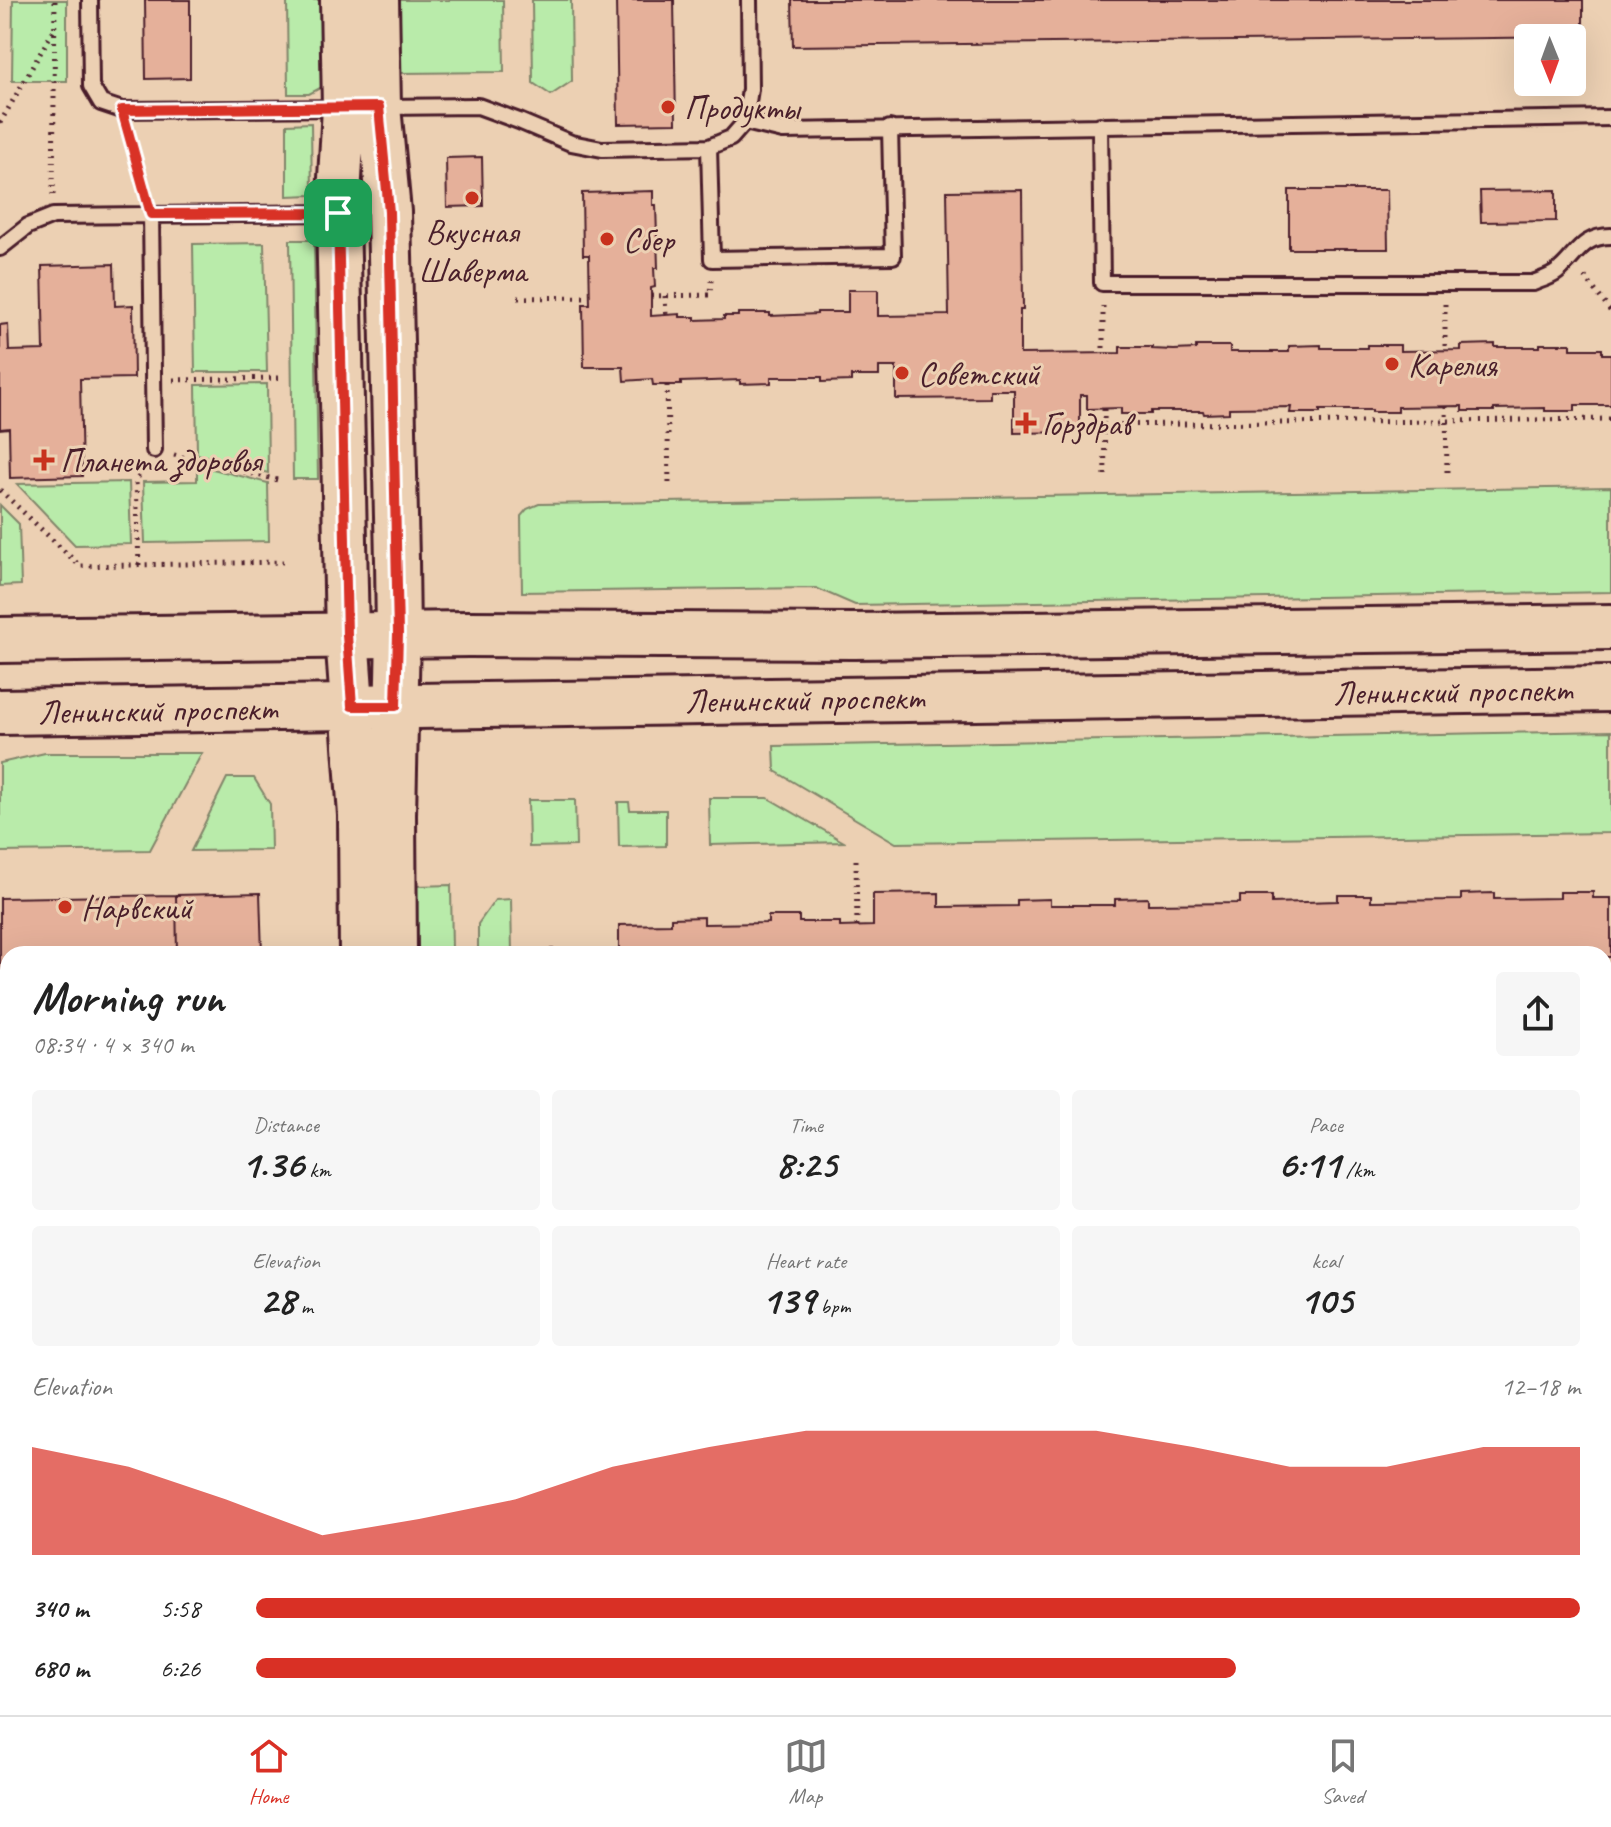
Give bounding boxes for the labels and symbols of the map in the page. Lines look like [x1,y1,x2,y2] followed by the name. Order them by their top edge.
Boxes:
[1514,24,1586,96] north arrow
[684,86,803,129] place label: Продукты
[659,98,677,116] marker: Продукты
[304,179,372,247] pin
[463,189,481,207] marker: Вкусная Шаверма
[418,210,529,292] place label: Вкусная Шаверма
[623,218,676,261] place label: Сбер
[598,230,616,248] marker: Сбер
[1408,343,1498,386] place label: Карелия
[918,352,1041,395] place label: Советский
[1383,355,1401,373] marker: Карелия
[893,364,911,382] marker: Советский
[1042,402,1137,445] place label: Горздрав
[1017,414,1035,432] marker: Горздрав
[60,439,264,482] place label: Планета здоровья
[35,451,53,469] marker: Планета здоровья
[1333,667,1574,715] street label: Ленинский проспект
[685,675,926,723] street label: Ленинский проспект
[38,686,279,734] street label: Ленинский проспект
[81,886,194,929] place label: Нарвский
[56,898,74,916] marker: Нарвский

